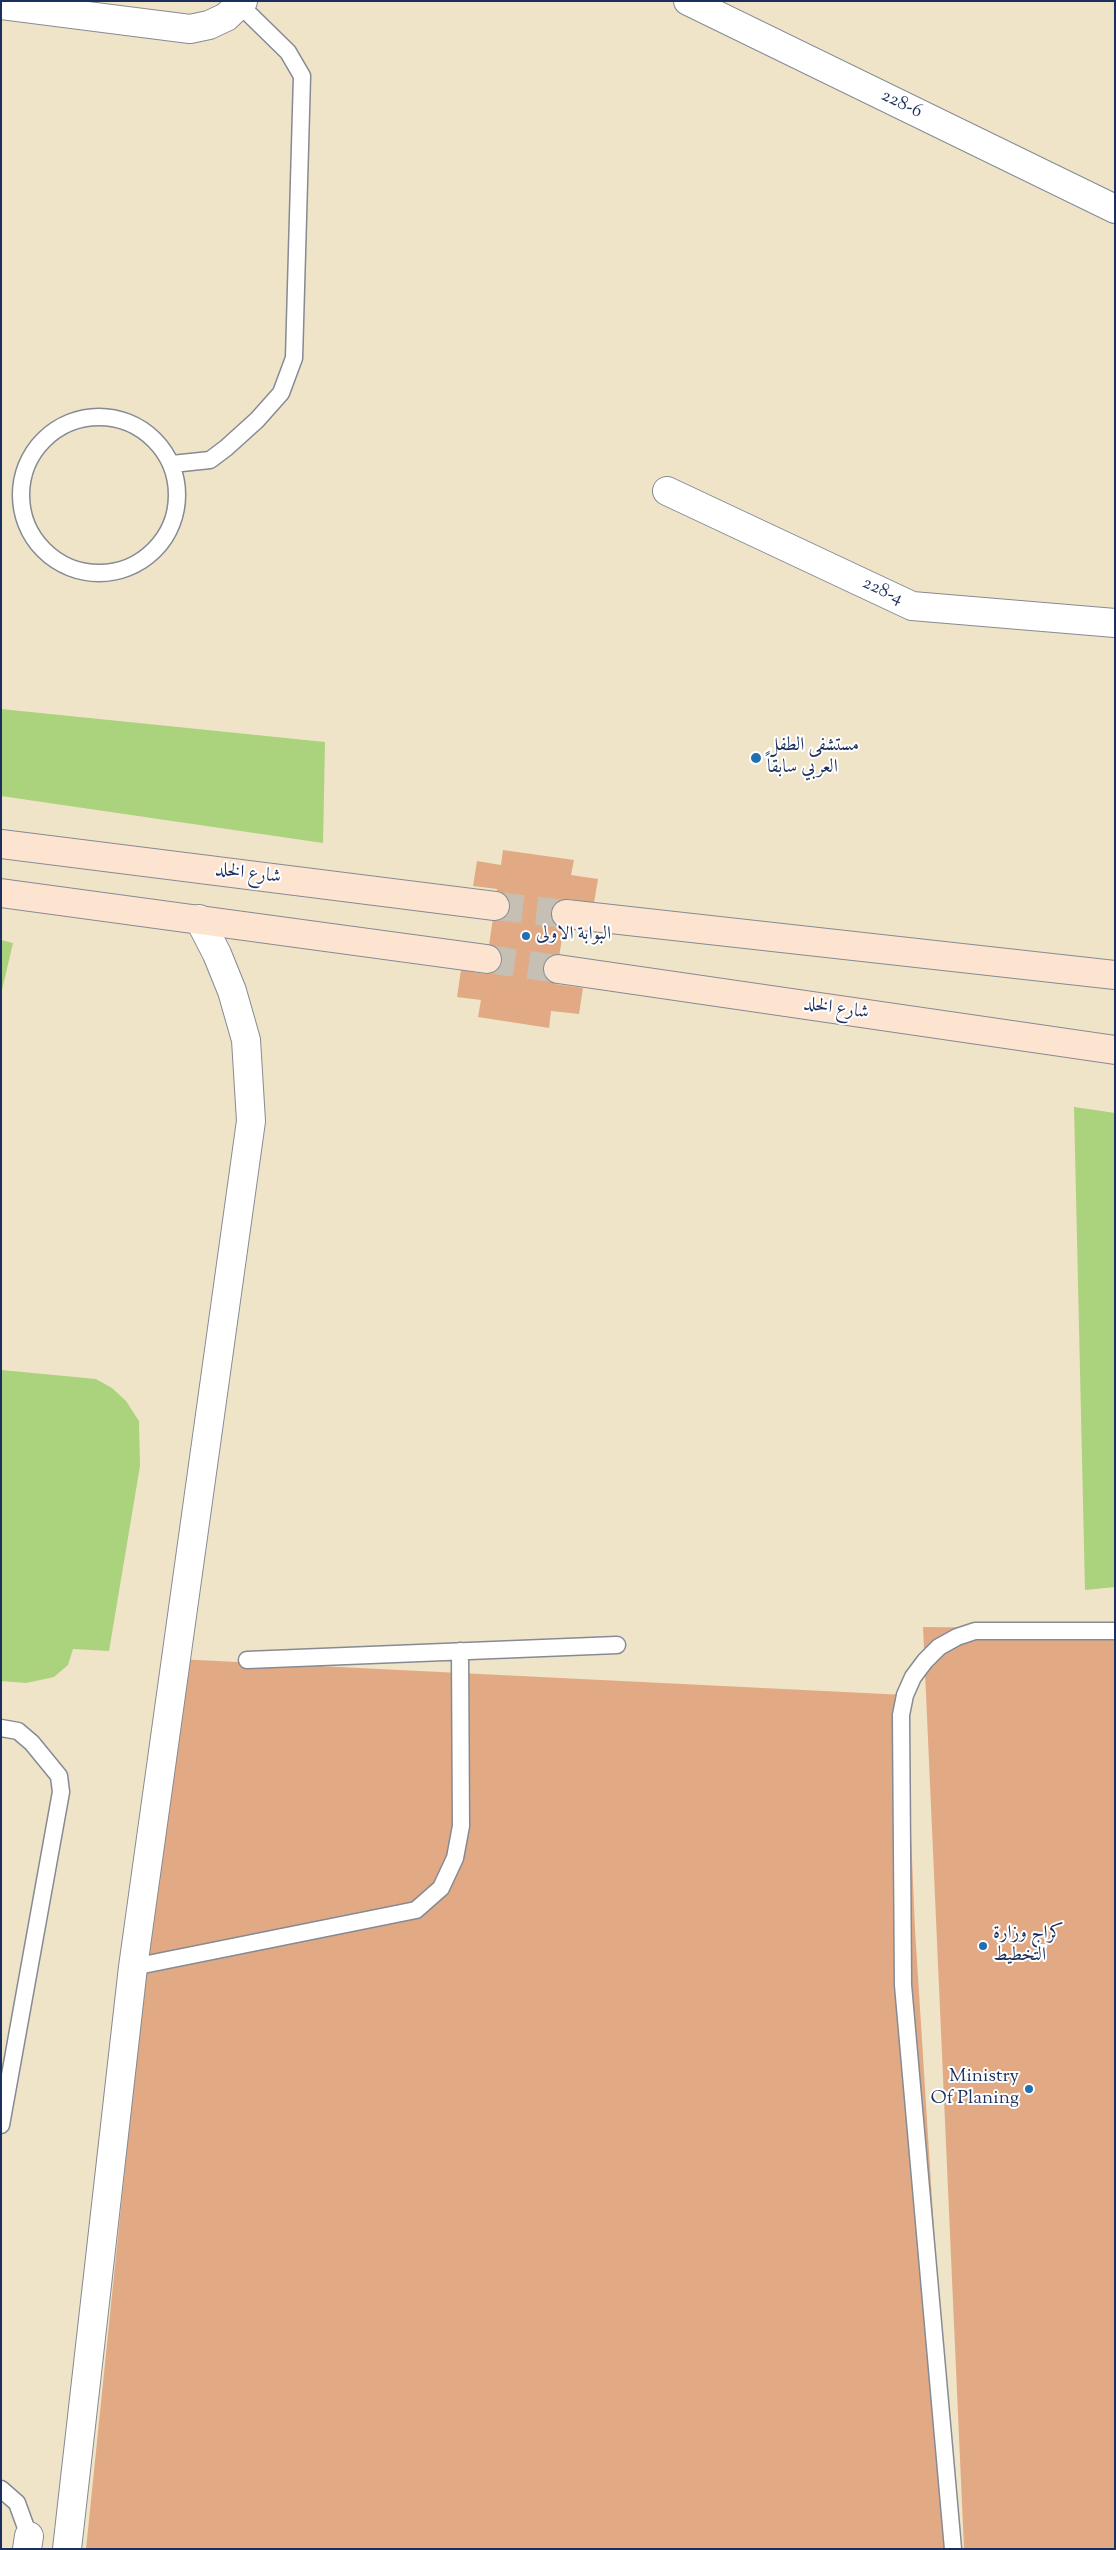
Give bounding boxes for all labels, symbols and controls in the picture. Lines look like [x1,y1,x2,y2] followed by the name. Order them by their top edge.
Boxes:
[877,85,925,125] street label: 228-6
[858,573,906,611] street label: 228-4
[767,736,859,780] place label: مستشفى الطفل العربي سابقاً
[749,751,763,765] marker: مستشفى الطفل العربي سابقاً
[214,860,282,890] street label: شارع الخلد
[536,925,611,947] place label: البوابة الاولى
[520,930,532,942] marker: البوابة الاولى
[802,994,870,1026] street label: شارع الخلد
[993,1924,1064,1968] place label: كراج وزارة التخطيط
[977,1940,989,1952] marker: كراج وزارة التخطيط
[930,2067,1019,2111] place label: Ministry Of Planing
[1023,2083,1035,2095] marker: Ministry Of Planing

